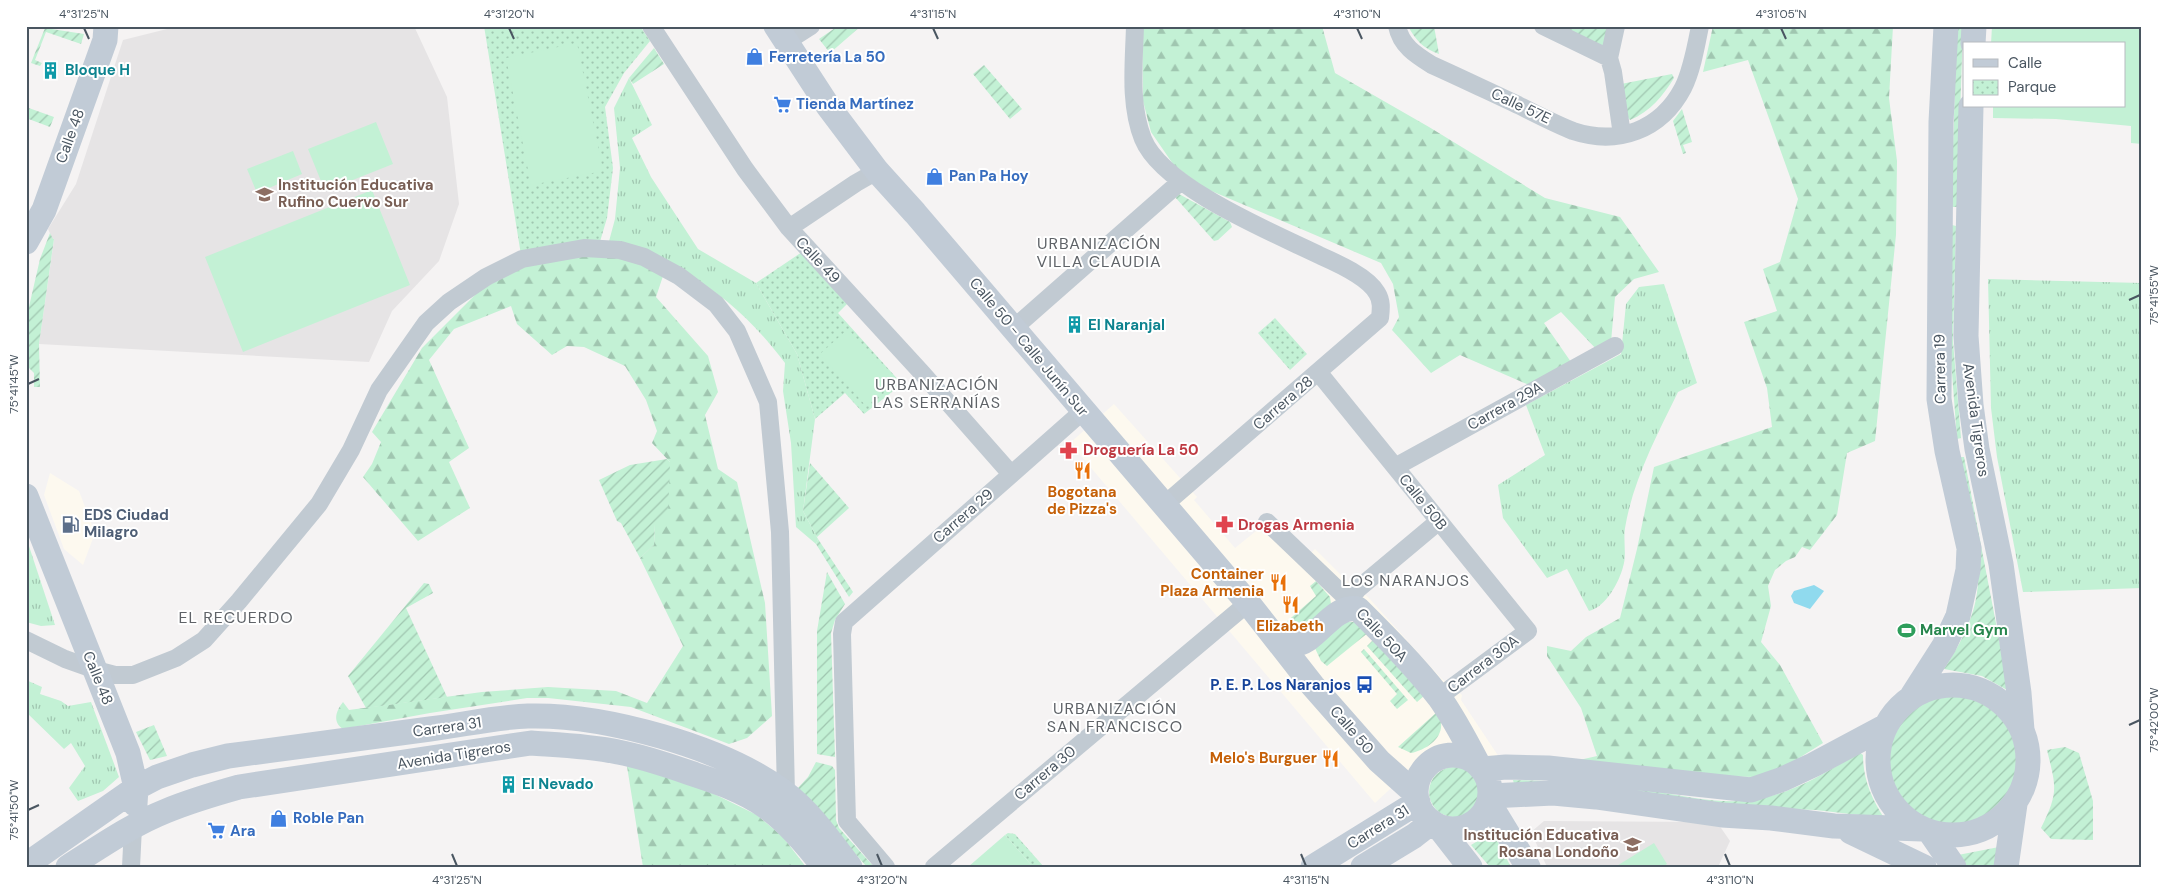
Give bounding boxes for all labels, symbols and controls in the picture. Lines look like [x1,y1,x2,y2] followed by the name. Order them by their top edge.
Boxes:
[59,6,109,22] text: 4°31'25"N
[484,6,534,22] text: 4°31'20"N
[910,6,956,22] text: 4°31'15"N
[1333,6,1381,22] text: 4°31'10"N
[1755,6,1807,22] text: 4°31'05"N
[1963,42,2126,108] legend
[745,47,765,67] shop icon: Ferretería La 50
[769,47,885,67] place label: Ferretería La 50
[2008,53,2042,73] text: Calle
[41,60,61,80] building icon: Bloque H
[65,60,130,80] place label: Bloque H
[2008,77,2056,97] text: Parque
[1488,84,1554,128] street label: Calle 57E
[772,94,792,114] supermarket icon: Tienda Martínez
[796,94,914,114] place label: Tienda Martínez
[51,106,89,166] street label: Calle 48
[925,166,945,186] shop icon: Pan Pa Hoy
[949,166,1029,186] place label: Pan Pa Hoy
[278,175,434,212] place label: Institución Educativa Rufino Cuervo Sur
[254,184,274,204] school or university icon: Institución Educativa Rufino Cuervo Sur
[791,232,845,288] street label: Calle 49
[1036,233,1162,272] district label: URBANIZACIÓN VILLA CLAUDIA
[2146,265,2162,325] text: 75°41'55"W
[965,273,1093,421] street label: Calle 50 - Calle Junín Sur
[1064,315,1084,335] building icon: El Naranjal
[1088,315,1165,335] place label: El Naranjal
[1929,334,1951,404] street label: Carrera 19
[6,354,22,414] text: 75°41'45"W
[1958,362,1994,478] street label: Avenida Tigreros
[1249,371,1317,435] street label: Carrera 28
[873,374,1001,413] district label: URBANIZACIÓN LAS SERRANÍAS
[1464,377,1546,435] street label: Carrera 29A
[1059,440,1079,460] pharmacy icon: Droguería La 50
[1083,440,1199,460] place label: Droguería La 50
[1072,461,1092,481] restaurant icon: Bogotana de Pizza's
[1394,470,1452,534] street label: Calle 50B
[1047,482,1117,519] place label: Bogotana de Pizza's
[929,484,997,548] street label: Carrera 29
[84,505,169,542] place label: EDS Ciudad Milagro
[60,514,80,534] fuel station icon: EDS Ciudad Milagro
[1214,515,1234,535] pharmacy icon: Drogas Armenia
[1238,515,1355,535] place label: Drogas Armenia
[1160,564,1264,601] place label: Container Plaza Armenia
[1342,570,1470,591] district label: LOS NARANJOS
[1268,573,1288,593] restaurant icon: Container Plaza Armenia
[1280,595,1300,615] restaurant icon: Elizabeth
[1352,604,1412,666] street label: Calle 50A
[178,607,294,628] district label: EL RECUERDO
[1256,616,1324,636] place label: Elizabeth
[1896,620,1916,640] sports icon: Marvel Gym
[1920,620,2008,640] place label: Marvel Gym
[1443,631,1523,697] street label: Carrera 30A
[78,648,118,708] street label: Calle 48
[1210,675,1351,695] place label: P. E. P. Los Naranjos
[1355,675,1375,695] bus stop icon: P. E. P. Los Naranjos
[2146,687,2162,753] text: 75°42'00"W
[1047,698,1183,737] district label: URBANIZACIÓN SAN FRANCISCO
[1326,702,1378,758] street label: Calle 50
[411,712,483,742] street label: Carrera 31
[396,736,512,774] street label: Avenida Tigreros
[1010,741,1080,805] street label: Carrera 30
[1210,748,1317,768] place label: Melo's Burguer
[1321,748,1341,768] restaurant icon: Melo's Burguer
[498,774,518,794] building icon: El Nevado
[522,774,594,794] place label: El Nevado
[6,779,22,840] text: 75°41'50"W
[1343,800,1413,854] street label: Carrera 31
[269,808,289,828] shop icon: Roble Pan
[293,808,364,828] place label: Roble Pan
[206,821,226,841] supermarket icon: Ara
[230,821,256,841] place label: Ara
[1463,825,1619,862] place label: Institución Educativa Rosana Londoño
[1623,834,1643,854] school or university icon: Institución Educativa Rosana Londoño
[432,872,482,888] text: 4°31'25"N
[857,872,907,888] text: 4°31'20"N
[1283,872,1329,888] text: 4°31'15"N
[1706,872,1754,888] text: 4°31'10"N

